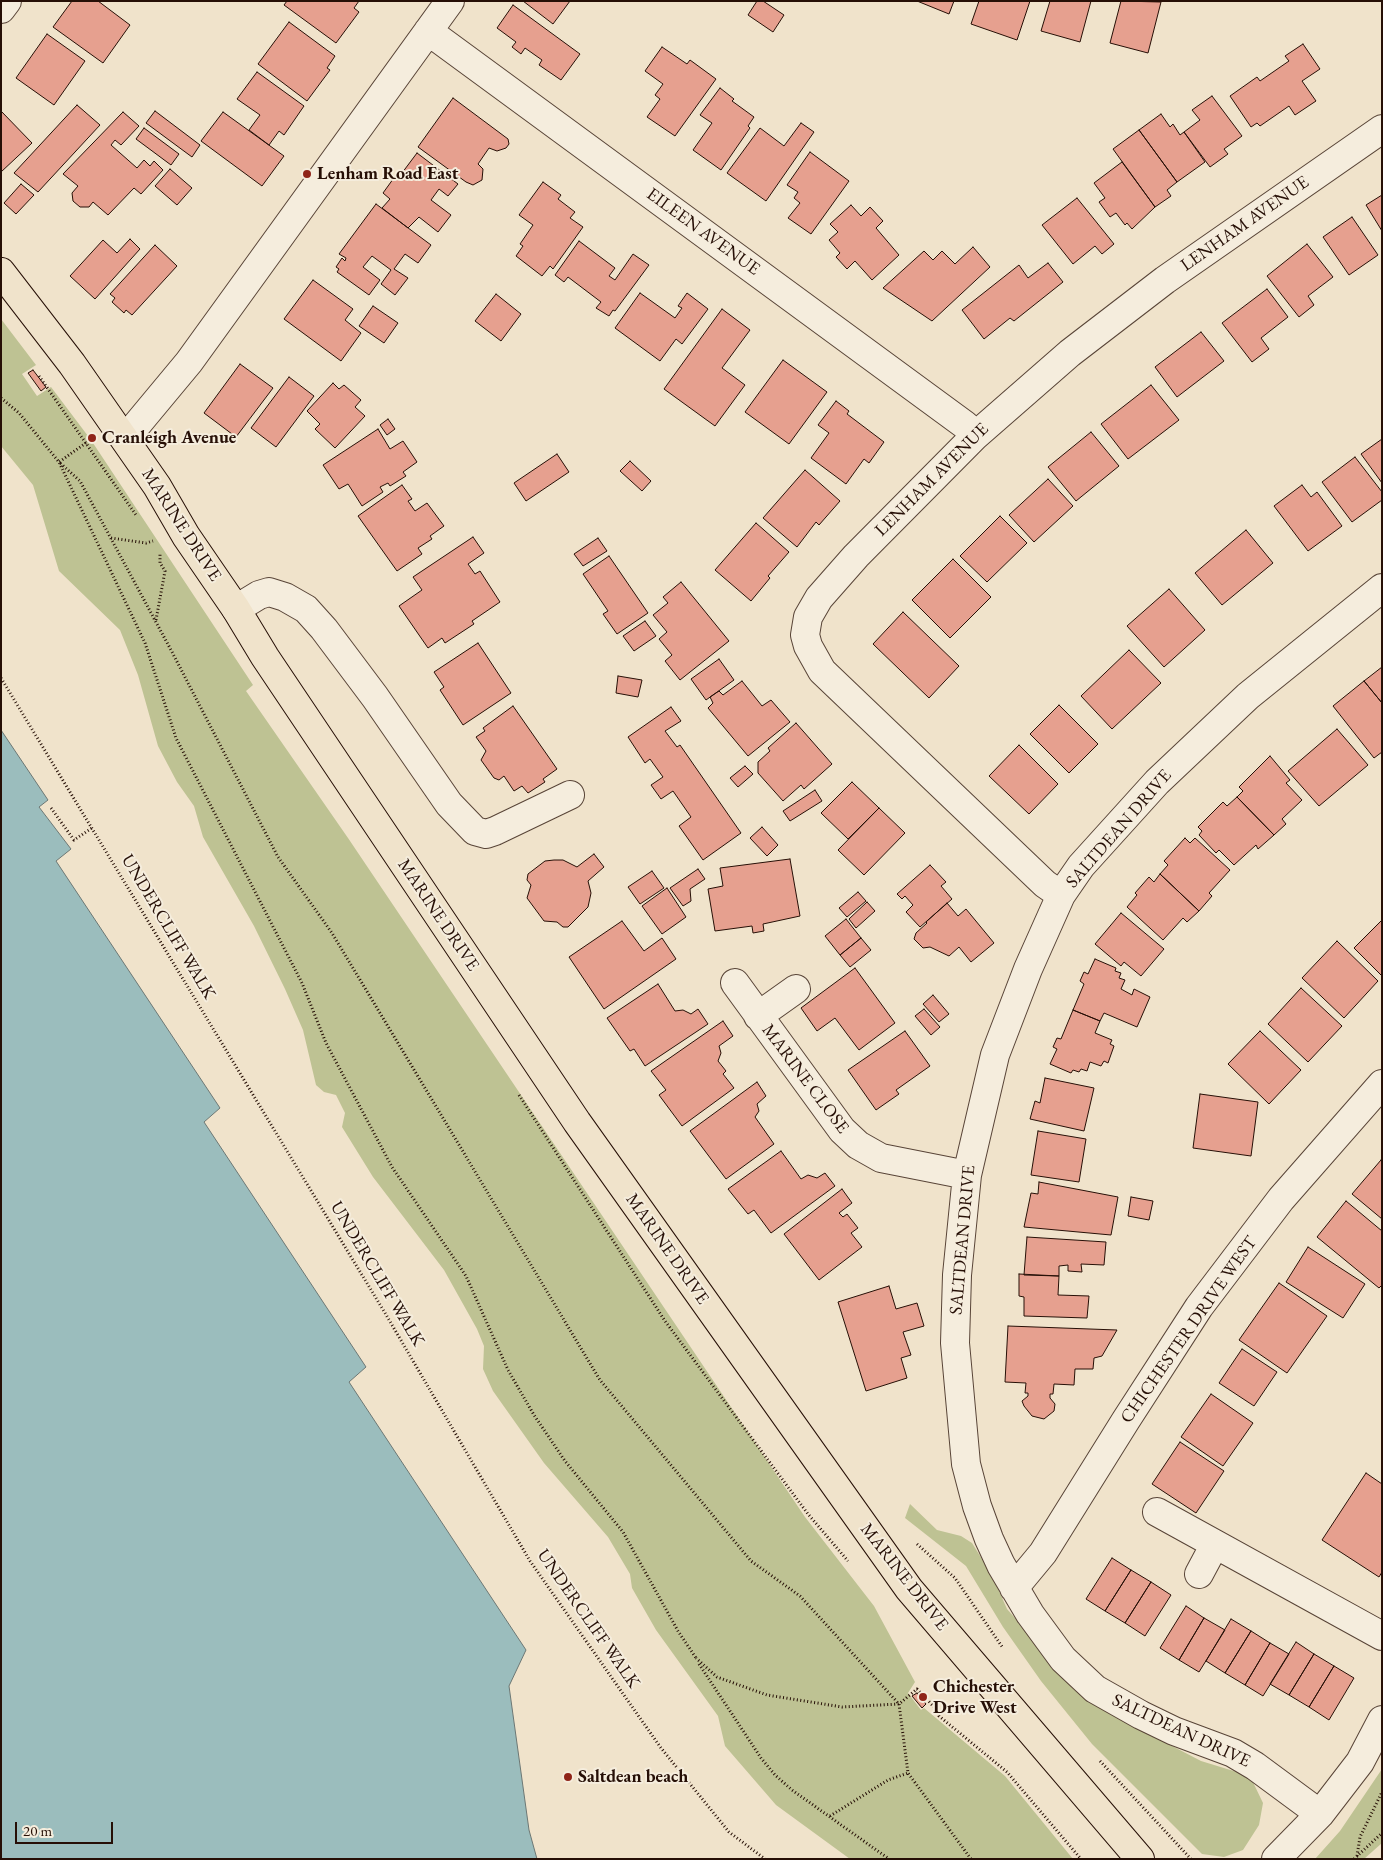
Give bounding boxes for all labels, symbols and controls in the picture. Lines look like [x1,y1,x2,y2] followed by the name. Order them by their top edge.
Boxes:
[317,163,458,185] place label: Lenham Road East
[301,168,313,180] marker: Lenham Road East
[1177,172,1313,276] street label: LENHAM AVENUE
[642,184,764,280] street label: EILEEN AVENUE
[871,419,993,541] street label: LENHAM AVENUE
[102,427,236,449] place label: Cranleigh Avenue
[86,432,98,444] marker: Cranleigh Avenue
[136,464,226,586] street label: MARINE DRIVE
[1062,765,1176,893] street label: SALTDEAN DRIVE
[116,851,220,1003] street label: UNDERCLIFF WALK
[393,855,483,975] street label: MARINE DRIVE
[757,1020,853,1138] street label: MARINE CLOSE
[946,1164,980,1316] street label: SALTDEAN DRIVE
[621,1189,713,1309] street label: MARINE DRIVE
[325,1198,429,1350] street label: UNDERCLIFF WALK
[1116,1232,1262,1428] street label: CHICHESTER DRIVE WEST
[855,1519,953,1635] street label: MARINE DRIVE
[532,1545,644,1693] street label: UNDERCLIFF WALK
[933,1676,1017,1718] place label: Chichester Drive West
[1108,1690,1254,1772] street label: SALTDEAN DRIVE
[917,1691,929,1703] marker: Chichester Drive West
[578,1766,688,1788] place label: Saltdean beach
[562,1771,574,1783] marker: Saltdean beach
[18,1812,115,1844] scale bar
[23,1821,52,1840] text: 20 m

